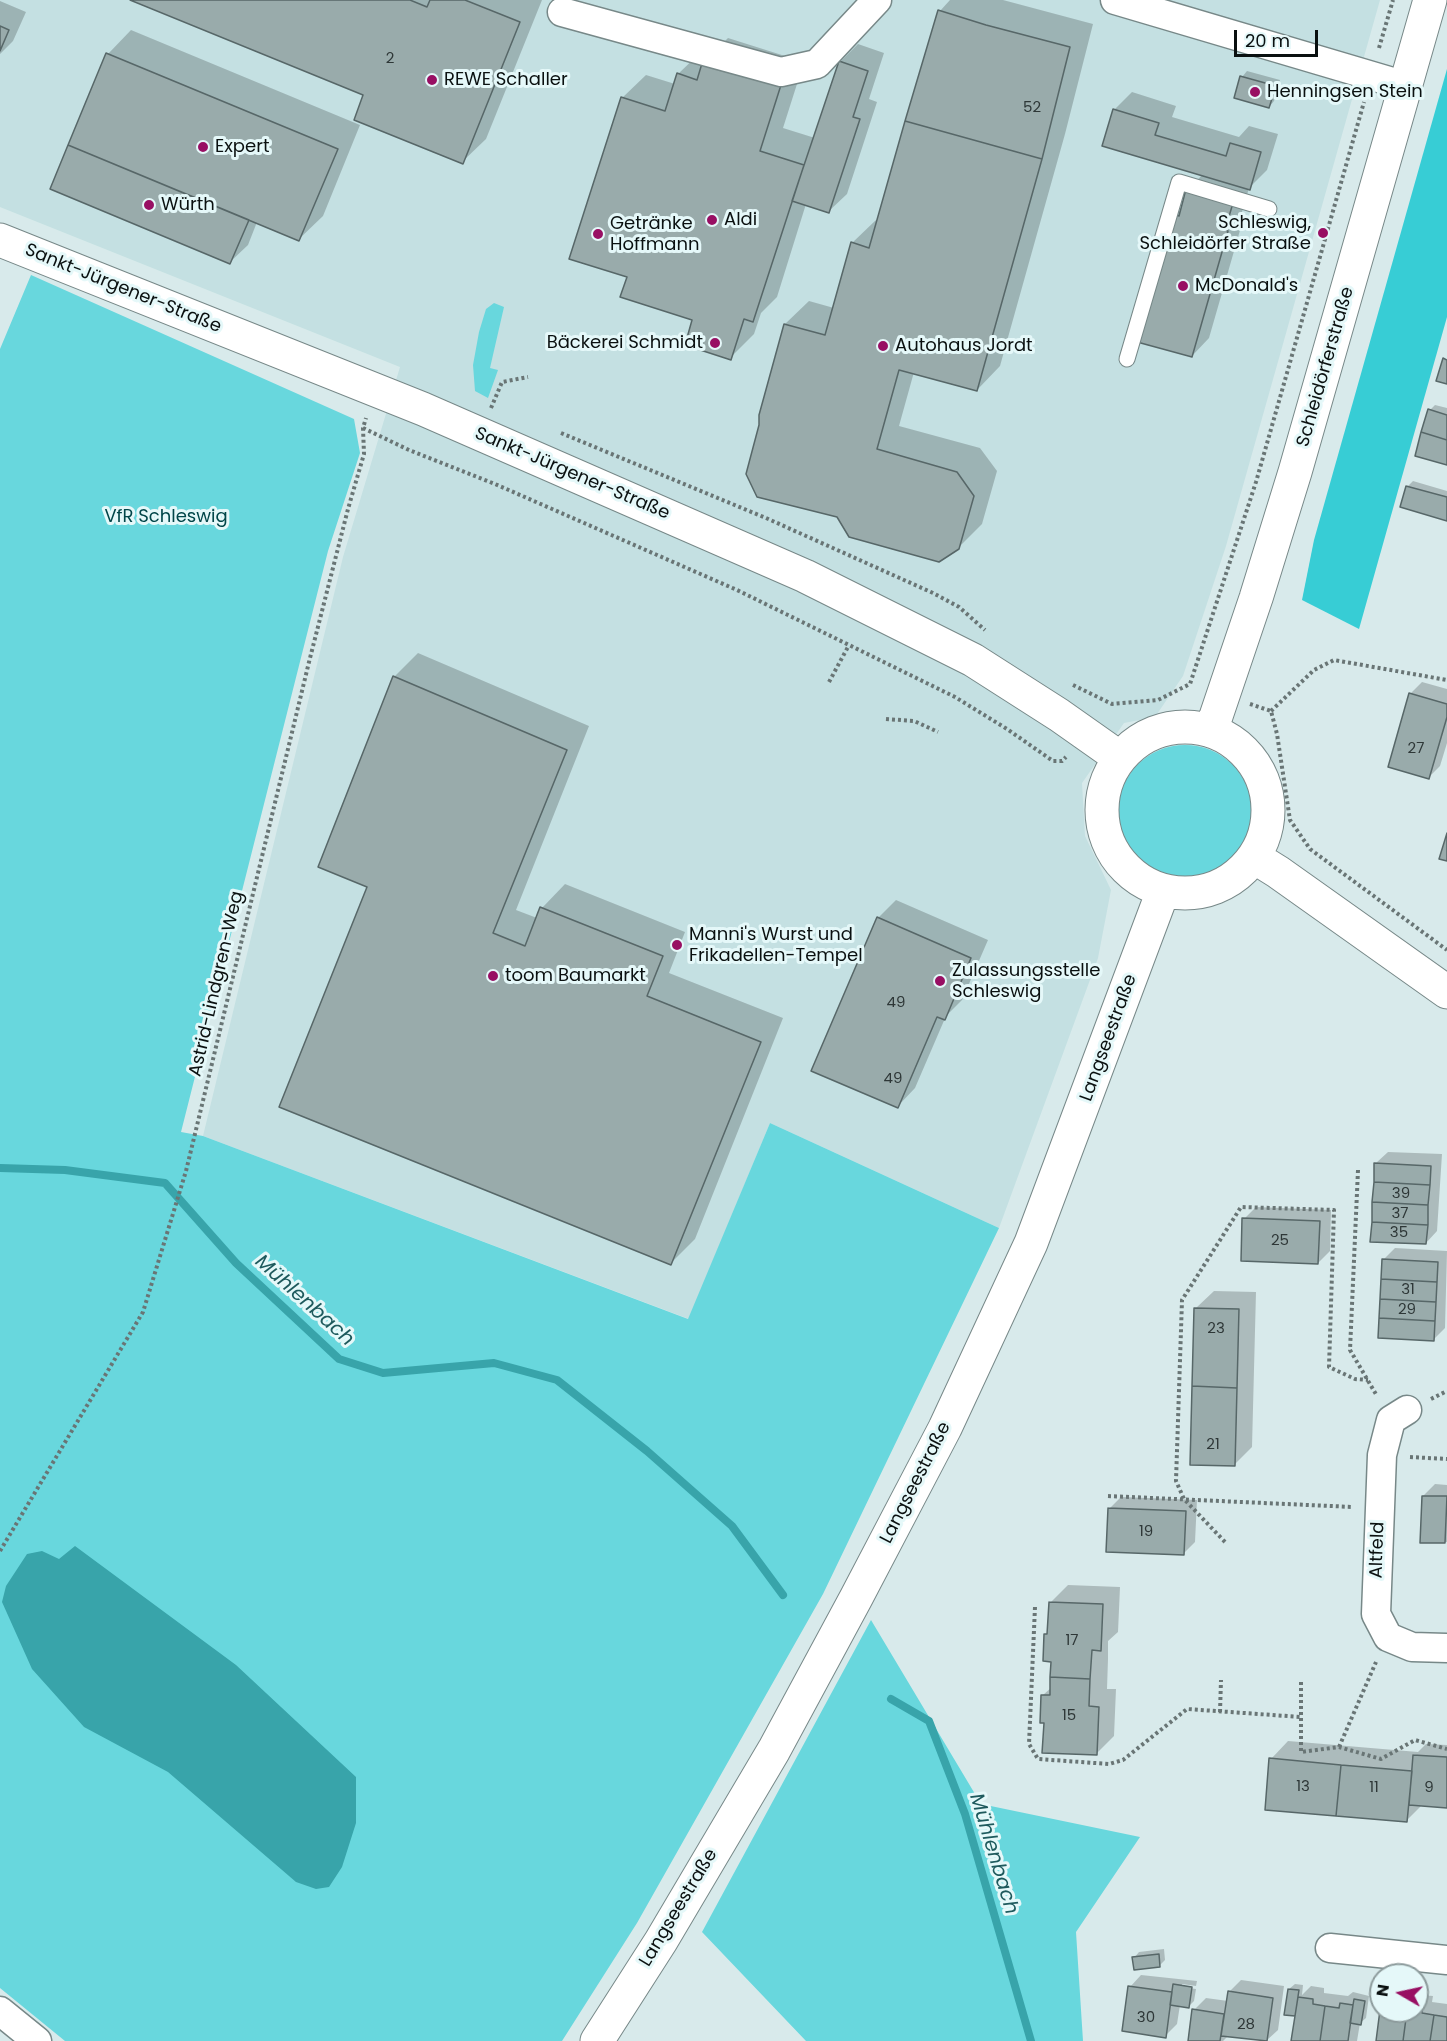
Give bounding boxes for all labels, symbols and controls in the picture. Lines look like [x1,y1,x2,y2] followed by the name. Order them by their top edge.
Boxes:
[1237,18,1321,56] scale bar
[1245,28,1290,53] text: 20 m
[386,50,394,68] house number: 2
[444,69,568,91] place label: REWE Schaller
[425,73,439,87] marker: REWE Schaller
[1267,81,1423,103] place label: Henningsen Stein
[1248,85,1262,99] marker: Henningsen Stein
[1023,99,1041,117] house number: 52
[215,136,269,158] place label: Expert
[196,140,210,154] marker: Expert
[161,194,215,216] place label: Würth
[142,198,156,212] marker: Würth
[724,209,757,231] place label: Aldi
[1140,212,1311,254] place label: Schleswig, Schleidörfer Straße
[610,213,700,256] place label: Getränke Hoffmann
[705,213,719,227] marker: Aldi
[1316,226,1330,240] marker: Schleswig, Schleidörfer Straße
[591,227,605,241] marker: Getränke Hoffmann
[22,240,224,338] street label: Sankt-Jürgener-Straße
[1195,275,1298,297] place label: McDonald's
[1176,279,1190,293] marker: McDonald's
[1293,284,1359,450] street label: Schleidörferstraße
[547,332,703,354] place label: Bäckerei Schmidt
[895,335,1033,357] place label: Autohaus Jordt
[708,336,722,350] marker: Bäckerei Schmidt
[876,339,890,353] marker: Autohaus Jordt
[471,423,673,525] street label: Sankt-Jürgener-Straße
[104,506,228,528] park label: VfR Schleswig
[1408,740,1424,758] house number: 27
[185,889,249,1079] street label: Astrid-Lindgren-Weg
[689,924,863,966] place label: Manni's Wurst und Frikadellen-Tempel
[670,938,684,952] marker: Manni's Wurst und Frikadellen-Tempel
[952,960,1100,1002] place label: Zulassungsstelle Schleswig
[505,965,646,987] place label: toom Baumarkt
[486,969,500,983] marker: toom Baumarkt
[1076,972,1142,1104] street label: Langseestraße
[933,974,947,988] marker: Zulassungsstelle Schleswig
[887,994,905,1012] house number: 49
[884,1070,902,1088] house number: 49
[1392,1185,1410,1203] house number: 39
[1391,1205,1409,1223] house number: 37
[1390,1224,1408,1242] house number: 35
[1271,1232,1289,1250] house number: 25
[250,1250,358,1352] water label: Mühlenbach
[1401,1281,1415,1299] house number: 31
[1398,1301,1416,1319] house number: 29
[1207,1320,1225,1338] house number: 23
[876,1419,956,1547] street label: Langseestraße
[1206,1436,1220,1454] house number: 21
[1366,1521,1390,1579] street label: Altfeld
[1139,1523,1153,1541] house number: 19
[1066,1632,1078,1650] house number: 17
[1062,1707,1076,1725] house number: 15
[1296,1778,1310,1796] house number: 13
[1369,1779,1379,1797] house number: 11
[1424,1779,1434,1797] house number: 9
[963,1791,1023,1917] water label: Mühlenbach
[635,1845,723,1971] street label: Langseestraße
[1369,1963,1429,2023] north arrow
[1370,1983,1395,1998] text: N
[1137,2009,1155,2027] house number: 30
[1237,2016,1255,2034] house number: 28

